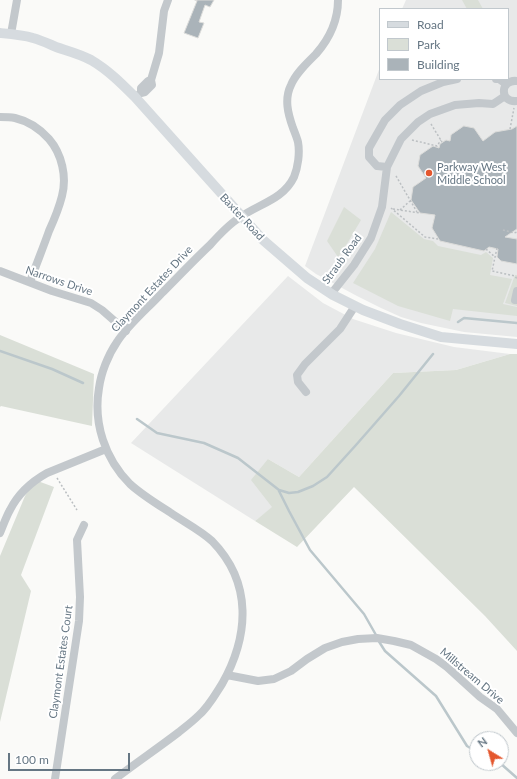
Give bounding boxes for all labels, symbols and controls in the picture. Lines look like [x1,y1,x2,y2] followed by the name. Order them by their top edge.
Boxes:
[379,8,509,80] legend
[417,17,444,32] text: Road
[417,37,440,52] text: Park
[417,57,460,72] text: Building
[437,160,506,186] place label: Parkway West Middle School
[424,168,434,178] marker: Parkway West Middle School
[217,191,267,243] street label: Baxter Road
[319,231,365,287] street label: Straub Road
[109,243,195,335] street label: Claymont Estates Drive
[24,263,94,299] street label: Narrows Drive
[47,604,75,720] street label: Claymont Estates Court
[437,645,507,707] street label: Millstream Drive
[469,731,509,771] north arrow
[475,734,489,750] text: N
[10,745,132,771] scale bar
[15,752,49,767] text: 100 m

